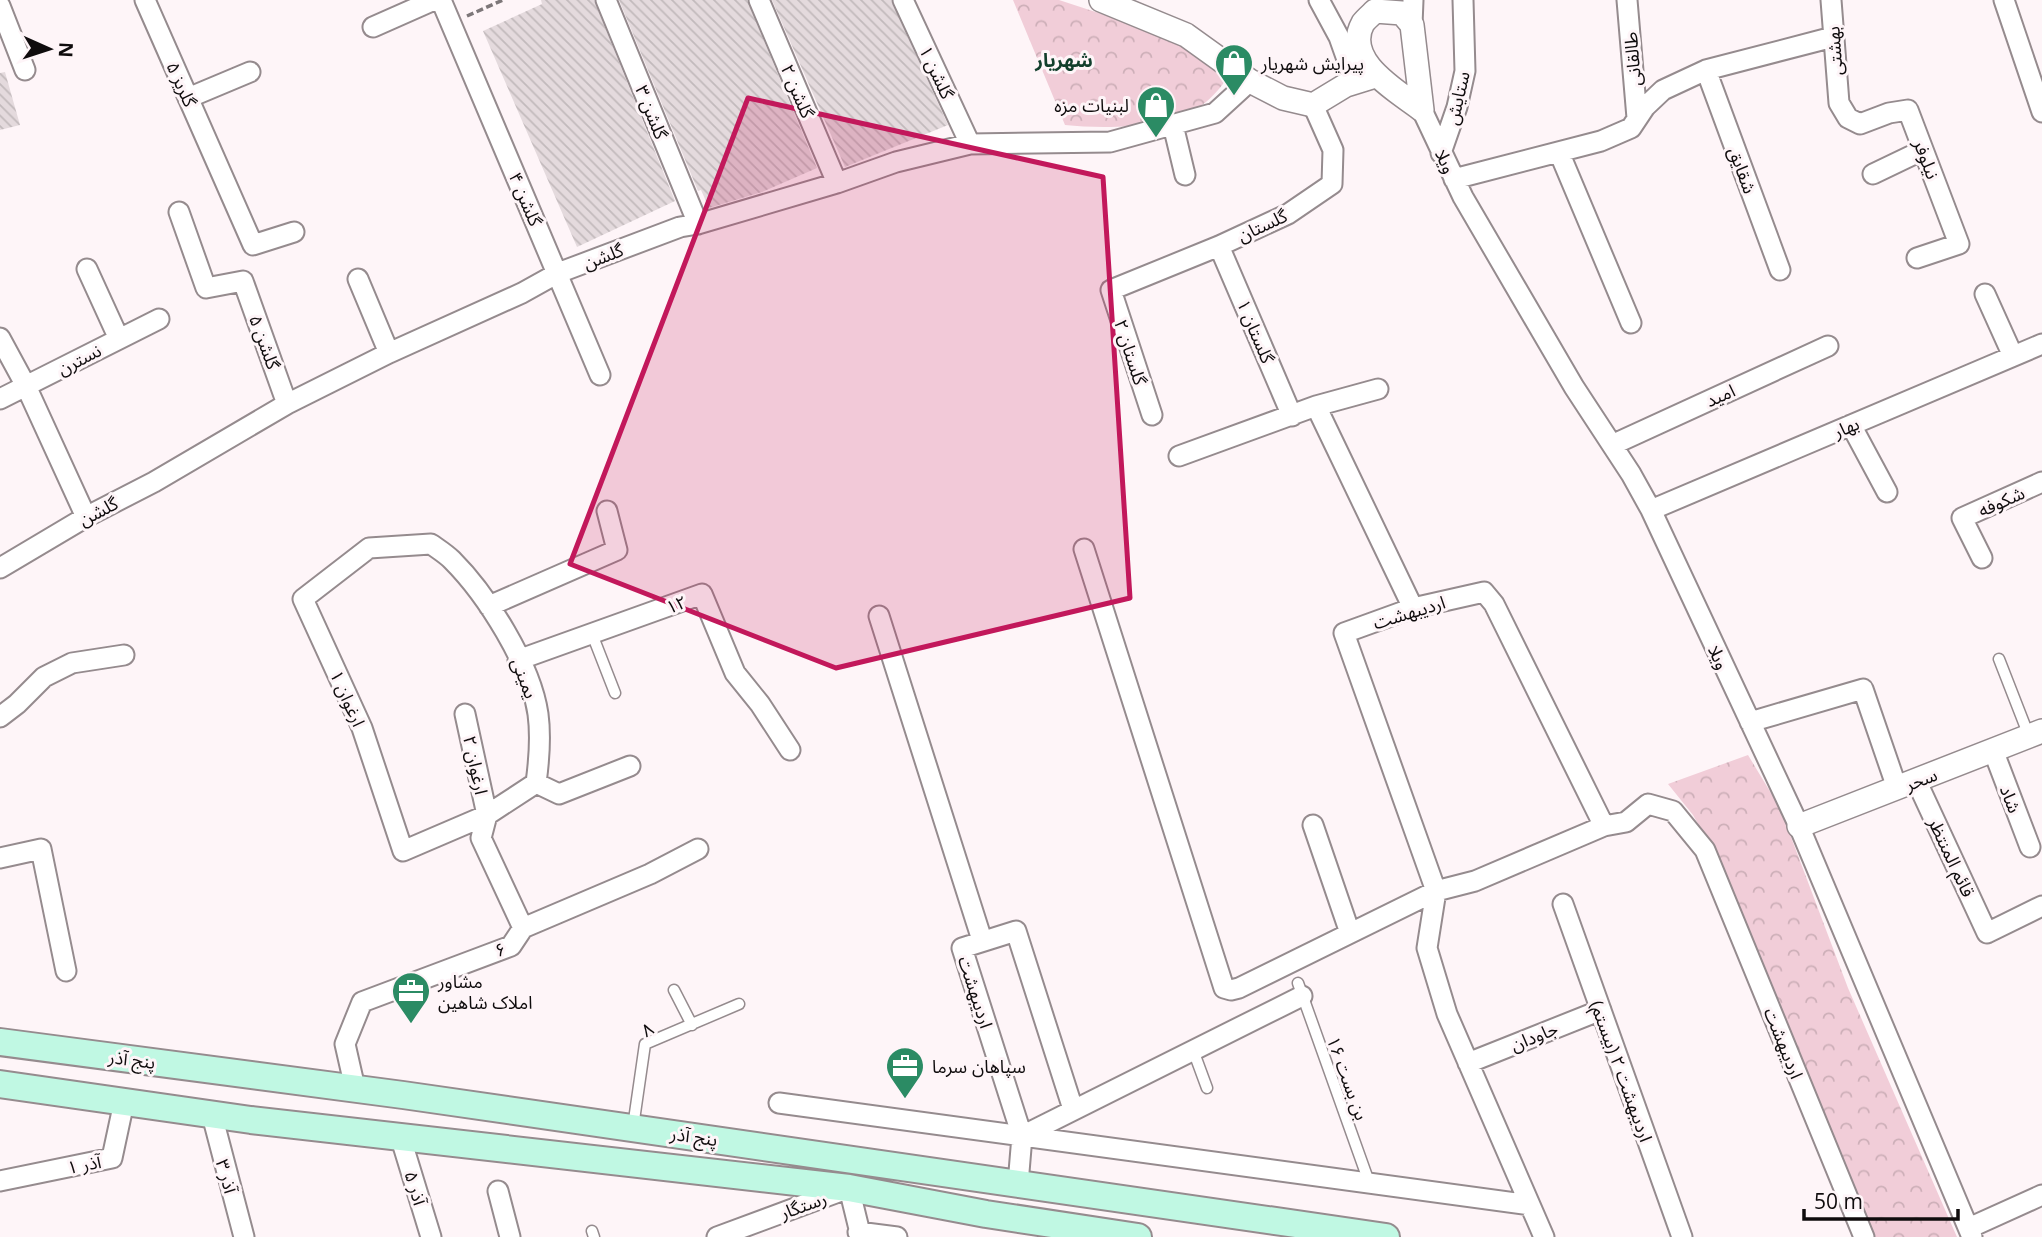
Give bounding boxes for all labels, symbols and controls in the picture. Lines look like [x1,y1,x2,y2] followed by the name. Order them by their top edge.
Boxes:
[14,14,84,84] north arrow
[1820,26,1848,76] street label: بهشتی
[1618,31,1646,87] street label: طالقانی
[53,41,79,58] text: N
[914,41,960,103] street label: گلشن ۱
[1213,42,1255,97] shop icon: پیرایش شهریار
[1034,47,1093,73] district label: شهریار
[1260,51,1364,75] place label: پیرایش شهریار
[162,58,203,111] street label: گلریز ۵
[776,60,820,122] street label: گلشن ۲
[1439,69,1475,127] street label: ستایش
[630,81,674,143] street label: گلشن ۳
[1135,84,1177,139] shop icon: لبنیات مزه
[1054,93,1129,117] place label: لبنیات مزه
[1908,135,1945,182] street label: نیلوفر
[1723,143,1763,197] street label: شقایق
[1430,145,1462,177] street label: ویلا
[504,168,548,230] street label: گلشن ۴
[1233,203,1291,247] street label: گلستان
[579,237,627,275] street label: گلشن
[1232,295,1280,367] street label: گلستان ۱
[244,311,286,373] street label: گلشن ۵
[1109,316,1153,388] street label: گلستان ۲
[53,338,105,380] street label: نسترن
[1701,378,1739,412] street label: امید
[1829,411,1863,443] street label: بهار
[1974,480,2028,522] street label: شکوفه
[74,490,122,531] street label: گلشن
[662,589,690,619] street label: ۱۲
[1370,590,1448,634] street label: اردیبهشت
[1703,641,1735,673] street label: ویلا
[506,654,544,702] street label: یمینی
[325,666,371,730] street label: ارغوان ۱
[458,733,494,797] street label: ارغوان ۲
[1900,762,1941,796] street label: سحر
[1995,782,2027,816] street label: شاد
[1921,812,1981,901] street label: قائم المنتظر
[490,936,510,962] street label: ۶
[953,953,999,1031] street label: اردیبهشت
[437,969,533,1014] place label: مشاور املاک شاهین
[390,970,432,1025] office icon: مشاور املاک شاهین
[1583,997,1659,1146] street label: اردیبهشت ۲ (بیستم)
[1759,1004,1809,1082] street label: اردیبهشت
[636,1016,658,1042] street label: ۸
[1507,1016,1561,1056] street label: جاودان
[1322,1033,1374,1123] street label: بن بست ۱۶
[106,1044,157,1076] street label: پنج آذر
[884,1045,926,1100] office icon: سپاهان سرما
[932,1054,1026,1078] place label: سپاهان سرما
[668,1121,719,1153] street label: پنج آذر
[65,1149,104,1179] street label: آذر ۱
[211,1156,243,1197] street label: آذر ۳
[399,1168,433,1209] street label: آذر ۵
[1804,1178,1958,1222] scale bar
[775,1186,830,1225] street label: رستگار
[1814,1187,1863,1215] text: 50 m

